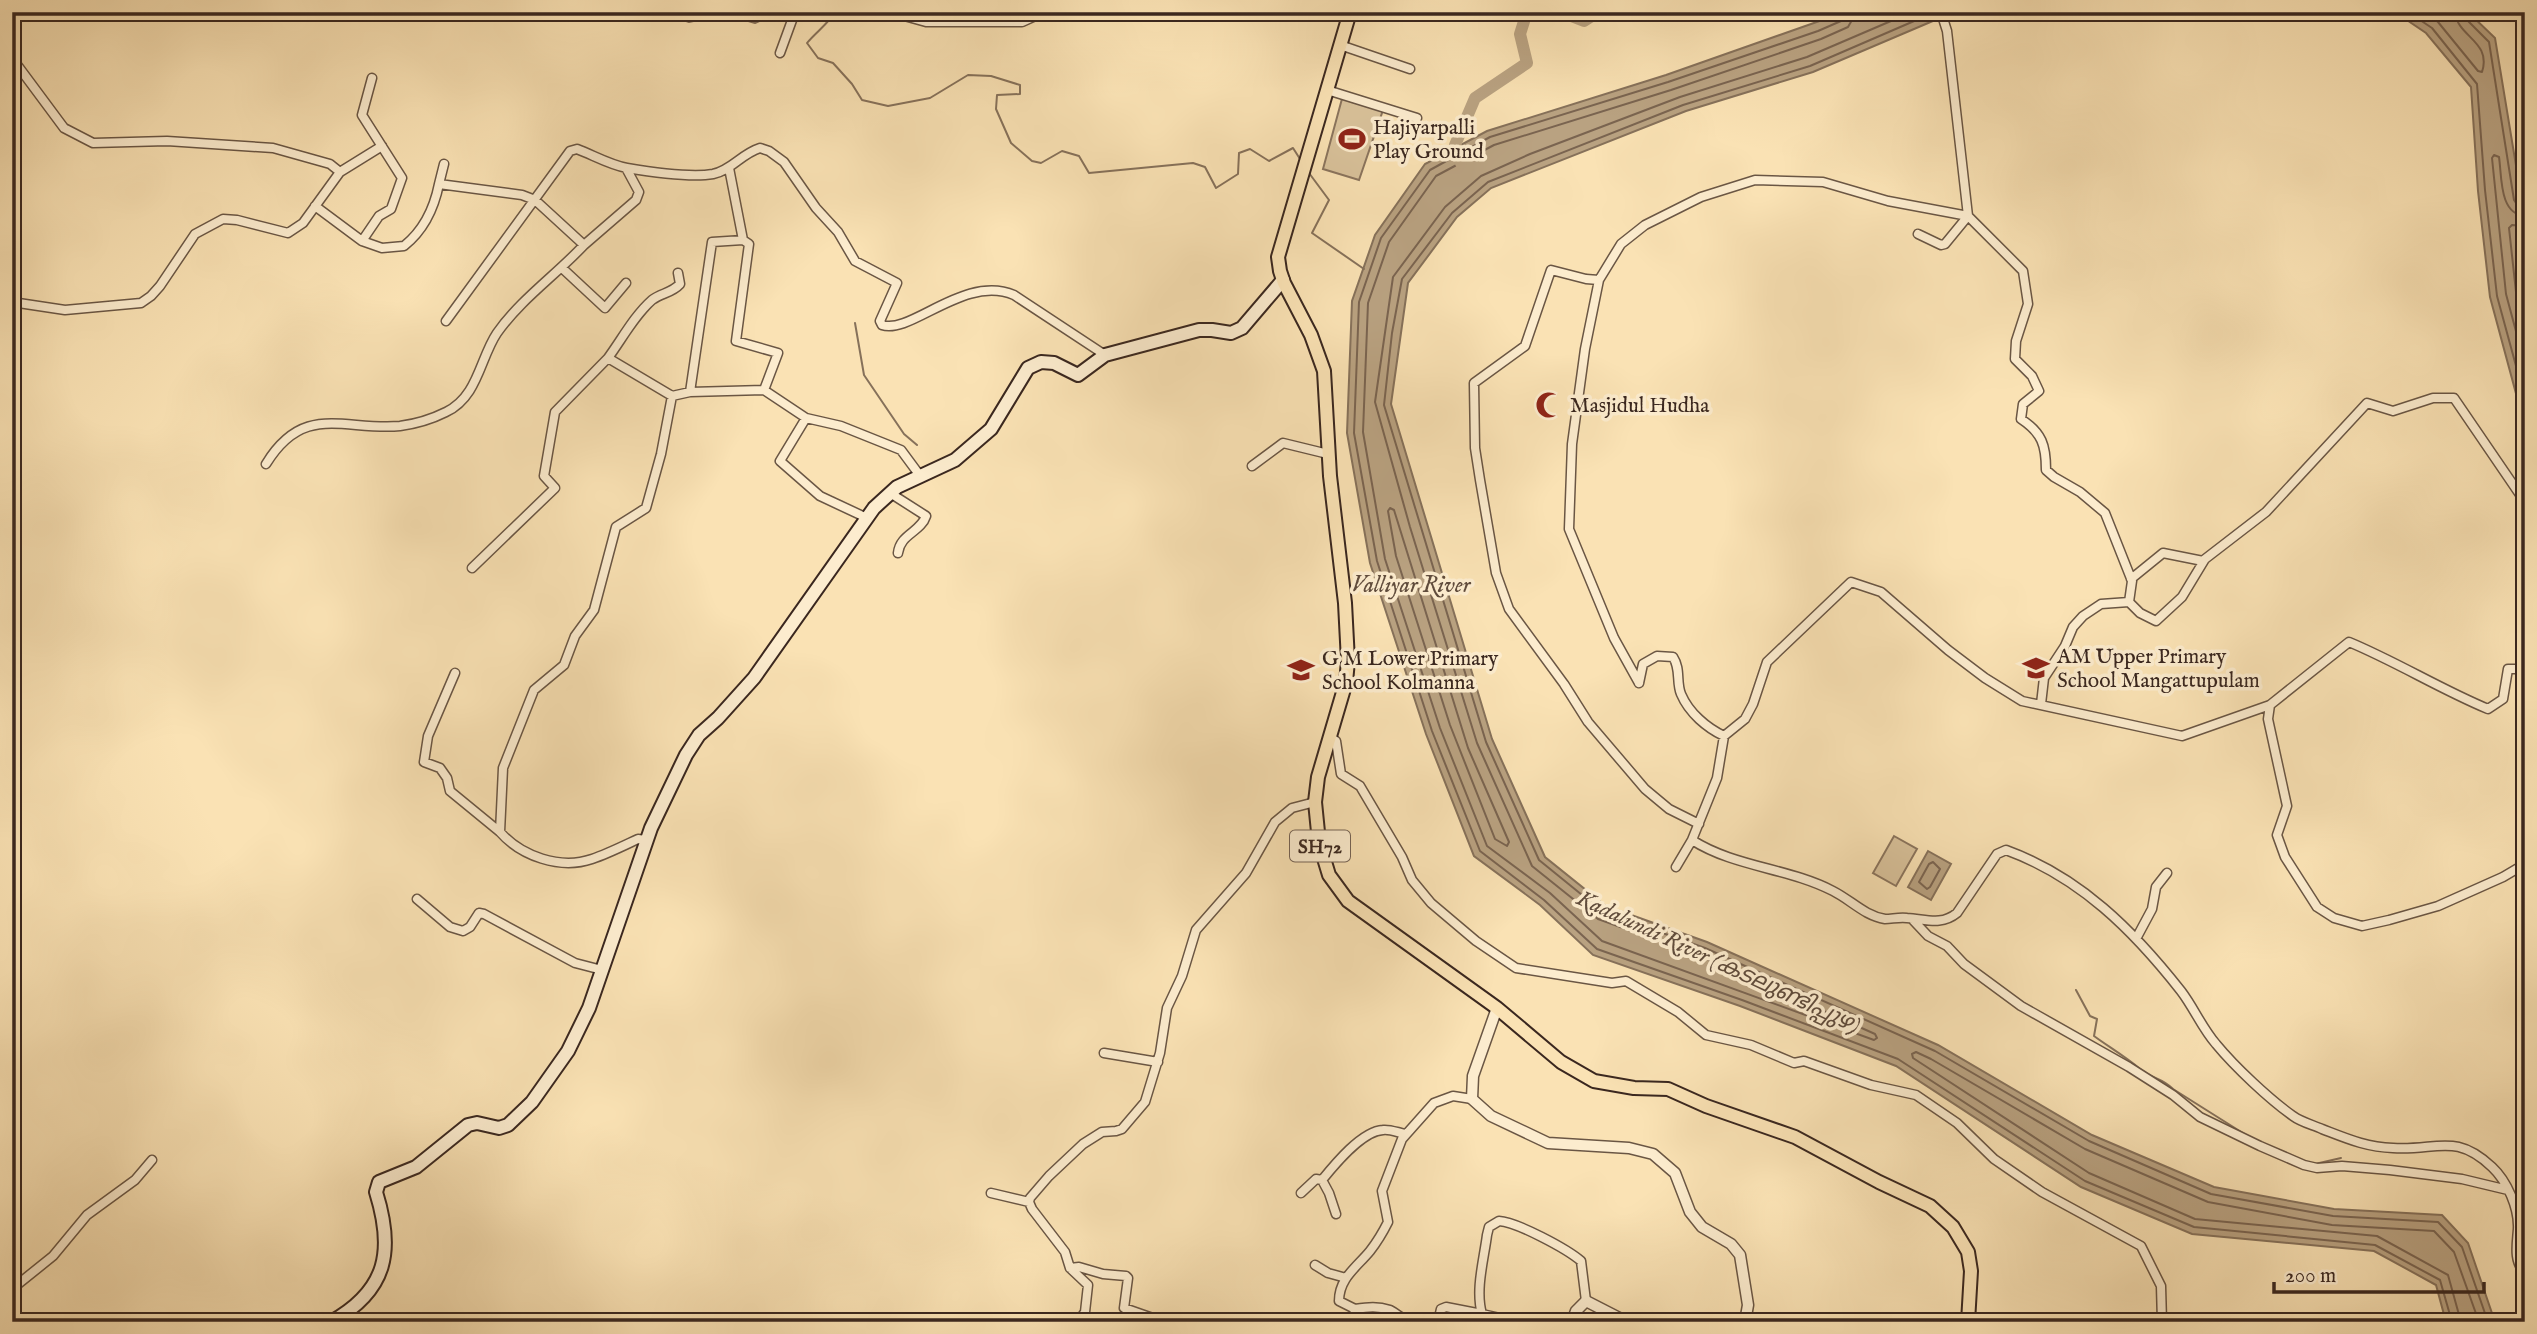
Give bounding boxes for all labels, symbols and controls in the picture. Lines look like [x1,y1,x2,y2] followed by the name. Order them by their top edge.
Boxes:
[1373,115,1484,166] place label: Hajiyarpalli Play Ground
[1337,124,1367,154] sports icon: Hajiyarpalli Play Ground
[1534,390,1564,420] mosque icon: Masjidul Hudha
[1570,393,1710,420] place label: Masjidul Hudha
[1352,571,1472,600] water label: Valliyar River
[2056,644,2260,695] place label: AM Upper Primary School Mangattupulam
[1322,646,1499,697] place label: G M Lower Primary School Kolmanna
[2021,653,2051,683] school or university icon: AM Upper Primary School Mangattupulam
[1286,655,1316,685] school or university icon: G M Lower Primary School Kolmanna
[1290,831,1350,862] road number: SH72
[1571,883,1865,1041] water label: Kadalundi River (കടലുണ്ടിപ്പുഴ)
[2274,1250,2484,1294] scale bar
[2285,1263,2336,1290] text: 200 m

